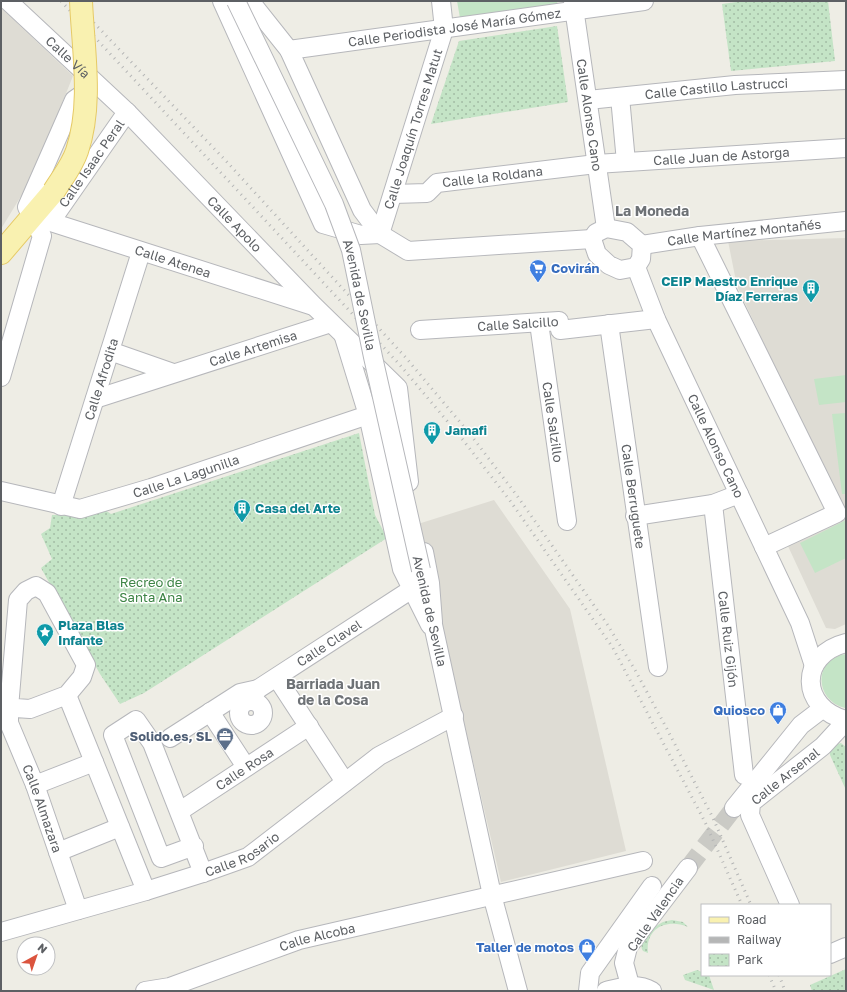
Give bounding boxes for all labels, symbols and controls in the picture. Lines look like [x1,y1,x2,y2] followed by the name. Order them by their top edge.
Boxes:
[347,5,562,50] street label: Calle Periodista José María Gómez
[42,32,93,81] street label: Calle Vía
[380,47,445,211] street label: Calle Joaquín Torres Matut
[573,58,606,172] street label: Calle Alonso Cano
[644,75,788,102] street label: Calle Castillo Lastrucci
[55,116,128,210] street label: Calle Isaac Peral
[653,144,790,168] street label: Calle Juan de Astorga
[441,162,544,190] street label: Calle la Roldana
[204,192,265,255] street label: Calle Apolo
[615,202,689,219] district label: La Moneda
[666,216,822,249] street label: Calle Martínez Montañés
[340,237,379,352] street label: Avenida de Sevilla
[133,241,213,281] street label: Calle Atenea
[528,258,548,283] supermarket icon: Covirán
[551,260,600,276] place label: Covirán
[661,273,798,304] place label: CEIP Maestro Enrique Díaz Ferreras
[801,278,821,303] building icon: CEIP Maestro Enrique Díaz Ferreras
[477,313,559,334] street label: Calle Salcillo
[207,327,299,370] street label: Calle Artemisa
[81,336,121,422] street label: Calle Afrodita
[539,381,567,464] street label: Calle Salzillo
[685,391,748,501] street label: Calle Alonso Cano
[422,420,442,445] building icon: Jamafi
[445,422,487,438] place label: Jamafi
[618,443,649,550] street label: Calle Berruguete
[131,451,241,501] street label: Calle La Lagunilla
[232,498,252,523] building icon: Casa del Arte
[255,500,341,516] place label: Casa del Arte
[409,554,451,668] street label: Avenida de Sevilla
[119,574,183,605] park label: Recreo de Santa Ana
[715,590,742,688] street label: Calle Ruiz Gijón
[294,616,364,670] street label: Calle Clavel
[58,617,124,648] place label: Plaza Blas Infante
[35,622,55,647] place icon: Plaza Blas Infante
[286,675,380,708] district label: Barriada Juan de la Cosa
[768,700,788,725] shop icon: Quiosco
[713,702,765,718] place label: Quiosco
[215,726,235,751] office icon: Solido.es, SL
[130,728,213,744] place label: Solido.es, SL
[212,744,276,793] street label: Calle Rosa
[748,744,823,808] street label: Calle Arsenal
[19,762,66,855] street label: Calle Almazara
[203,828,282,880] street label: Calle Rosario
[623,873,687,955] street label: Calle Valencia
[701,904,831,976] legend
[737,912,766,927] text: Road
[277,919,357,955] street label: Calle Alcoba
[737,932,782,947] text: Railway
[16,936,56,976] north arrow
[577,937,597,962] shop icon: Taller de motos
[476,939,574,955] place label: Taller de motos
[35,940,50,956] text: N
[737,952,763,967] text: Park

